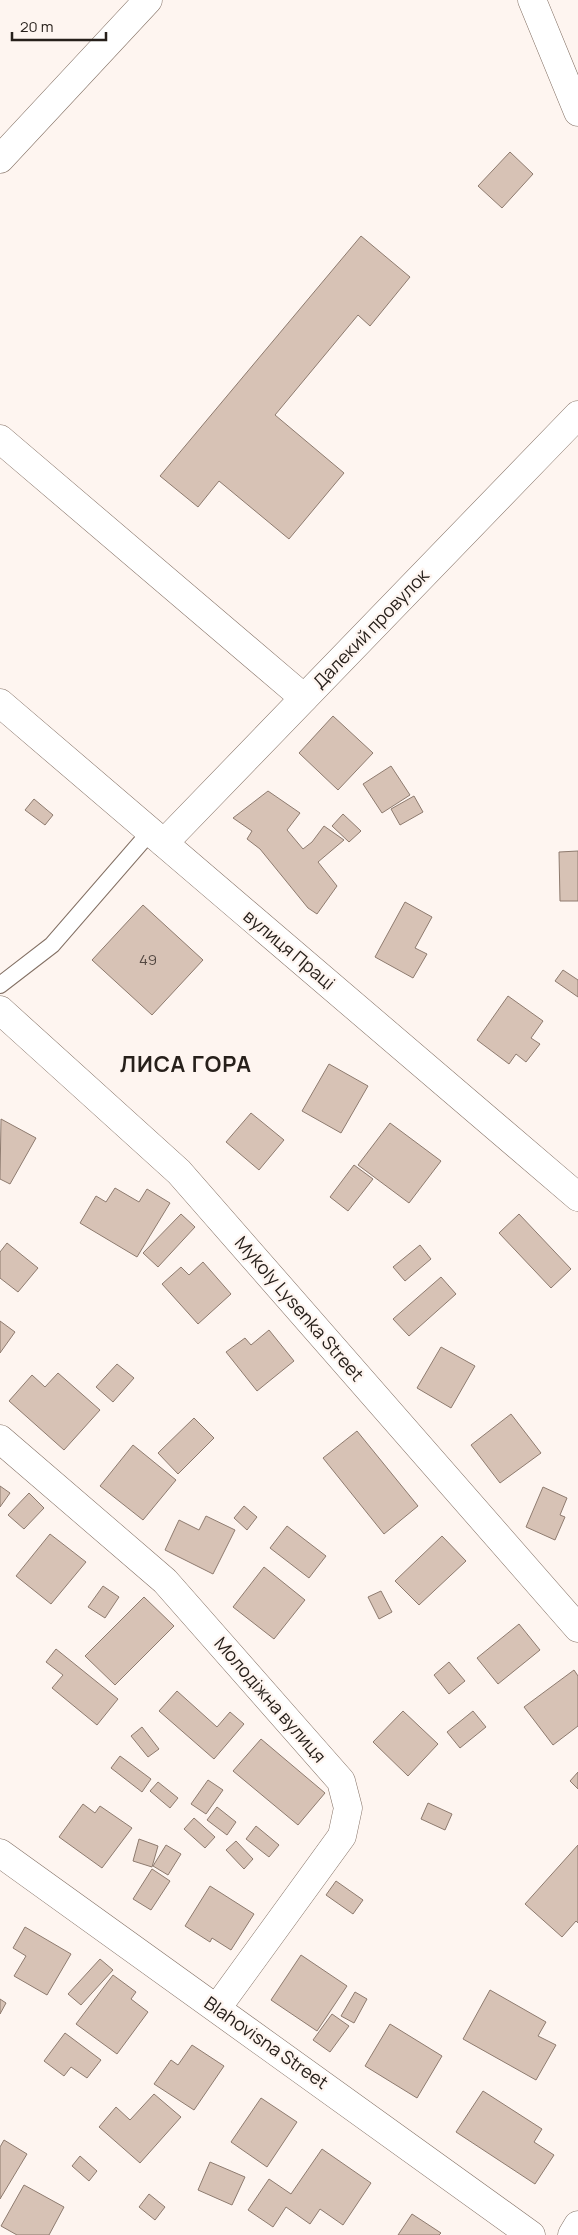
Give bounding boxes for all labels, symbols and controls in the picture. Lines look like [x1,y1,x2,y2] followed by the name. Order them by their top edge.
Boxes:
[12,10,106,42] scale bar
[20,16,53,37] text: 20 m
[307,563,434,693] street label: Далекий провулок
[239,904,340,995] street label: вулиця Праці
[139,949,157,970] house number: 49
[120,1049,252,1079] district label: ЛИСА ГОРА
[230,1231,369,1386] street label: Mykoly Lysenka Street
[210,1631,332,1767] street label: Молодіжна вулиця
[200,1990,333,2094] street label: Blahovisna Street

